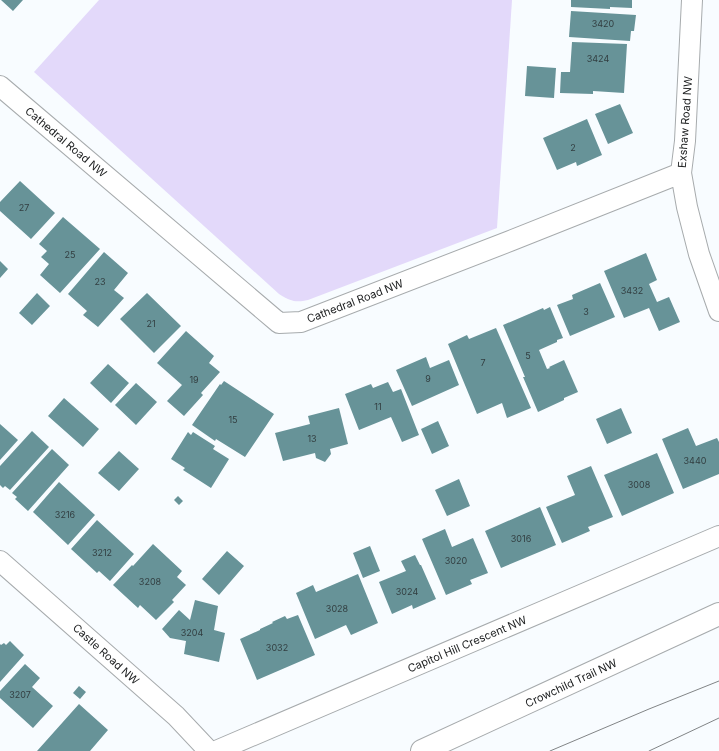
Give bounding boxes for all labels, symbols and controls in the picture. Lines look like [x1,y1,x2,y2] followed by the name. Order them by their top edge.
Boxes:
[592,18,615,29] house number: 3420
[587,53,609,64] house number: 3424
[675,75,695,168] street label: Exshaw Road NW
[22,104,110,180] street label: Cathedral Road NW
[570,142,576,153] house number: 2
[19,202,29,213] house number: 27
[65,249,75,260] house number: 25
[94,276,106,287] house number: 23
[305,276,405,326] street label: Cathedral Road NW
[621,285,643,296] house number: 3432
[583,306,589,317] house number: 3
[146,318,156,329] house number: 21
[525,350,531,361] house number: 5
[480,357,486,368] house number: 7
[425,373,431,384] house number: 9
[189,374,199,385] house number: 19
[374,401,382,412] house number: 11
[228,414,238,425] house number: 15
[307,433,317,444] house number: 13
[684,455,707,466] house number: 3440
[628,479,651,490] house number: 3008
[55,509,76,520] house number: 3216
[511,533,532,544] house number: 3016
[92,547,112,558] house number: 3212
[445,555,468,566] house number: 3020
[139,576,162,587] house number: 3208
[396,586,418,597] house number: 3024
[326,603,349,614] house number: 3028
[405,612,529,675] street label: Capitol Hill Crescent NW
[70,621,142,688] street label: Castle Road NW
[181,627,203,638] house number: 3204
[266,642,288,653] house number: 3032
[523,656,619,710] street label: Crowchild Trail NW
[9,689,31,700] house number: 3207

